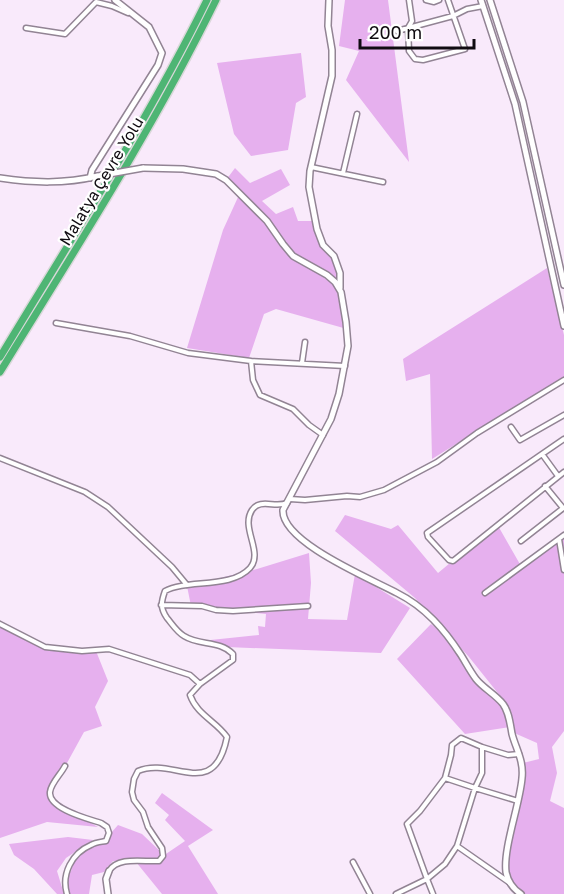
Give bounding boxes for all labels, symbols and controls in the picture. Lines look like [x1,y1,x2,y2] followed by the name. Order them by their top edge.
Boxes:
[360,12,474,50] scale bar
[369,21,422,43] text: 200 m
[55,113,147,249] street label: Malatya Çevre Yolu

